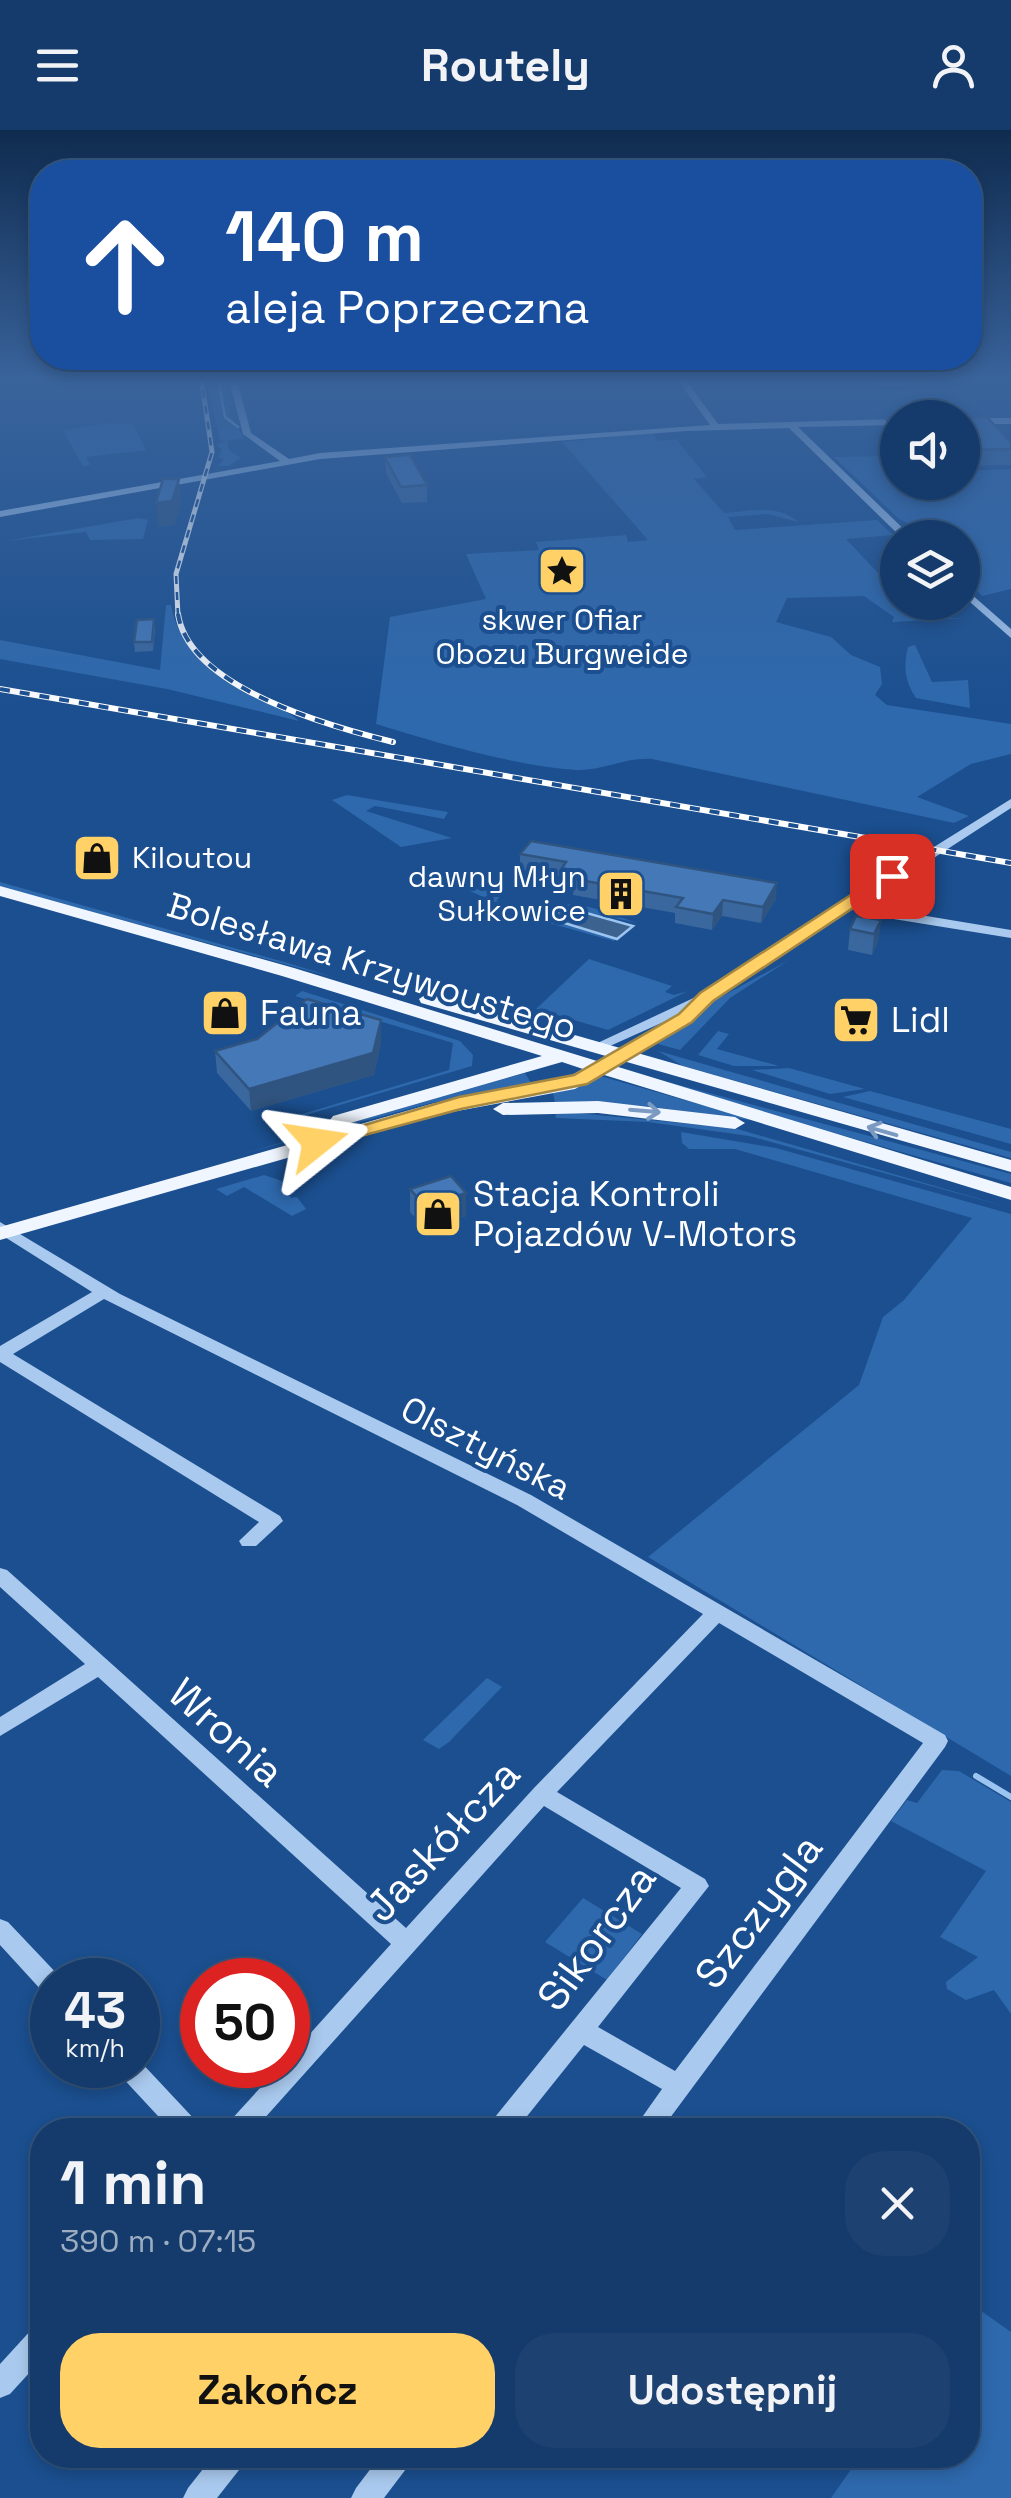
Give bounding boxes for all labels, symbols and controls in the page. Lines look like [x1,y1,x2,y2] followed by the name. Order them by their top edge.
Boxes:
[421,37,590,94] text: Routely
[30,38,85,93] icon: menu
[926,38,981,93] icon: person
[225,192,424,281] text: 140 m
[60,200,190,330] icon: ahead
[225,279,589,336] text: aleja Poprzeczna
[880,400,980,620] map controls
[880,400,980,500] button: sound
[880,520,980,620] button: layers
[536,545,588,597] place icon: skwer Ofiar Obozu Burgweide
[435,600,689,673] place label: skwer Ofiar Obozu Burgweide
[71,832,123,884] shop icon: Kiloutou
[850,834,935,919] pin
[132,838,252,877] place label: Kiloutou
[865,849,920,904] icon: arrive
[408,857,586,930] place label: dawny Młyn Sułkowice
[595,868,647,920] building icon: dawny Młyn Sułkowice
[162,883,582,1049] street label: Bolesława Krzywoustego
[199,987,251,1039] shop icon: Fauna
[260,991,361,1035] place label: Fauna
[830,994,882,1046] supermarket icon: Lidl
[891,998,950,1042] place label: Lidl
[265,1090,369,1194] position arrow
[629,1101,661,1120] one-way arrow
[867,1121,899,1140] one-way arrow
[473,1172,797,1256] place label: Stacja Kontroli Pojazdów V-Motors
[412,1188,464,1240] shop icon: Stacja Kontroli Pojazdów V-Motors
[394,1386,578,1510] street label: Olsztyńska
[158,1667,296,1798] street label: Wronia
[354,1748,531,1933] street label: Jaskółcza
[683,1823,834,1999] street label: Szczygla
[525,1853,667,2021] street label: Sikorcza
[180,1958,310,2088] speed limit sign: 50
[64,1979,126,2043] text: 43
[65,2032,125,2064] text: km/h
[60,2145,207,2222] text: 1 min
[845,2151,950,2256] button: close
[60,2221,256,2261] text: 390 m · 07:15
[60,2333,495,2448] button: Zakończ
[515,2333,950,2448] button: Udostępnij

